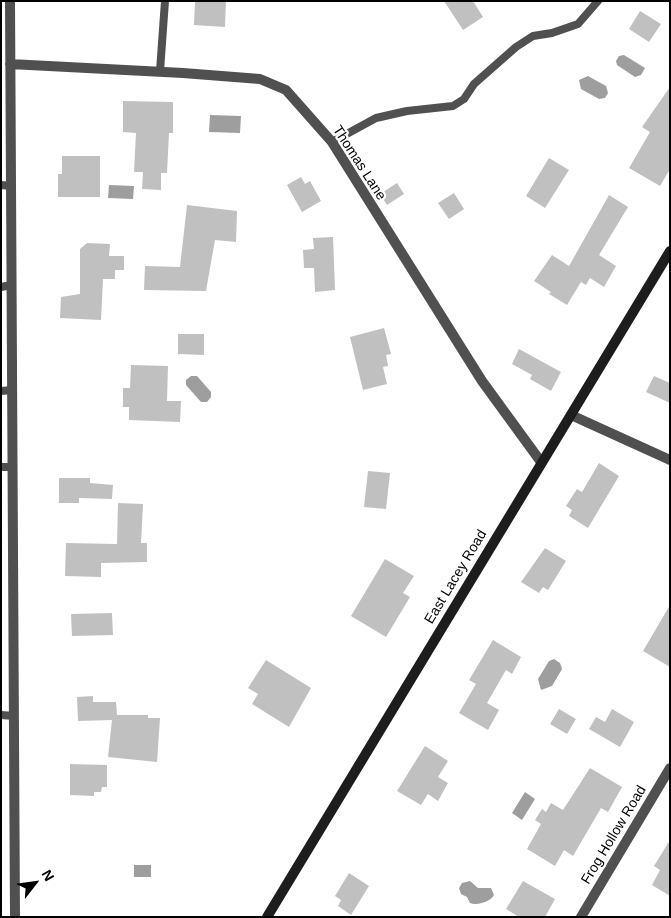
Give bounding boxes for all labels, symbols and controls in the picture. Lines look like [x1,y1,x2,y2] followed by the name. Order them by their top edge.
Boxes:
[329,123,389,203] street label: Thomas Lane
[421,527,491,627] street label: East Lacey Road
[578,783,650,887] street label: Frog Hollow Road
[10,858,60,908] north arrow
[39,867,57,884] text: N

